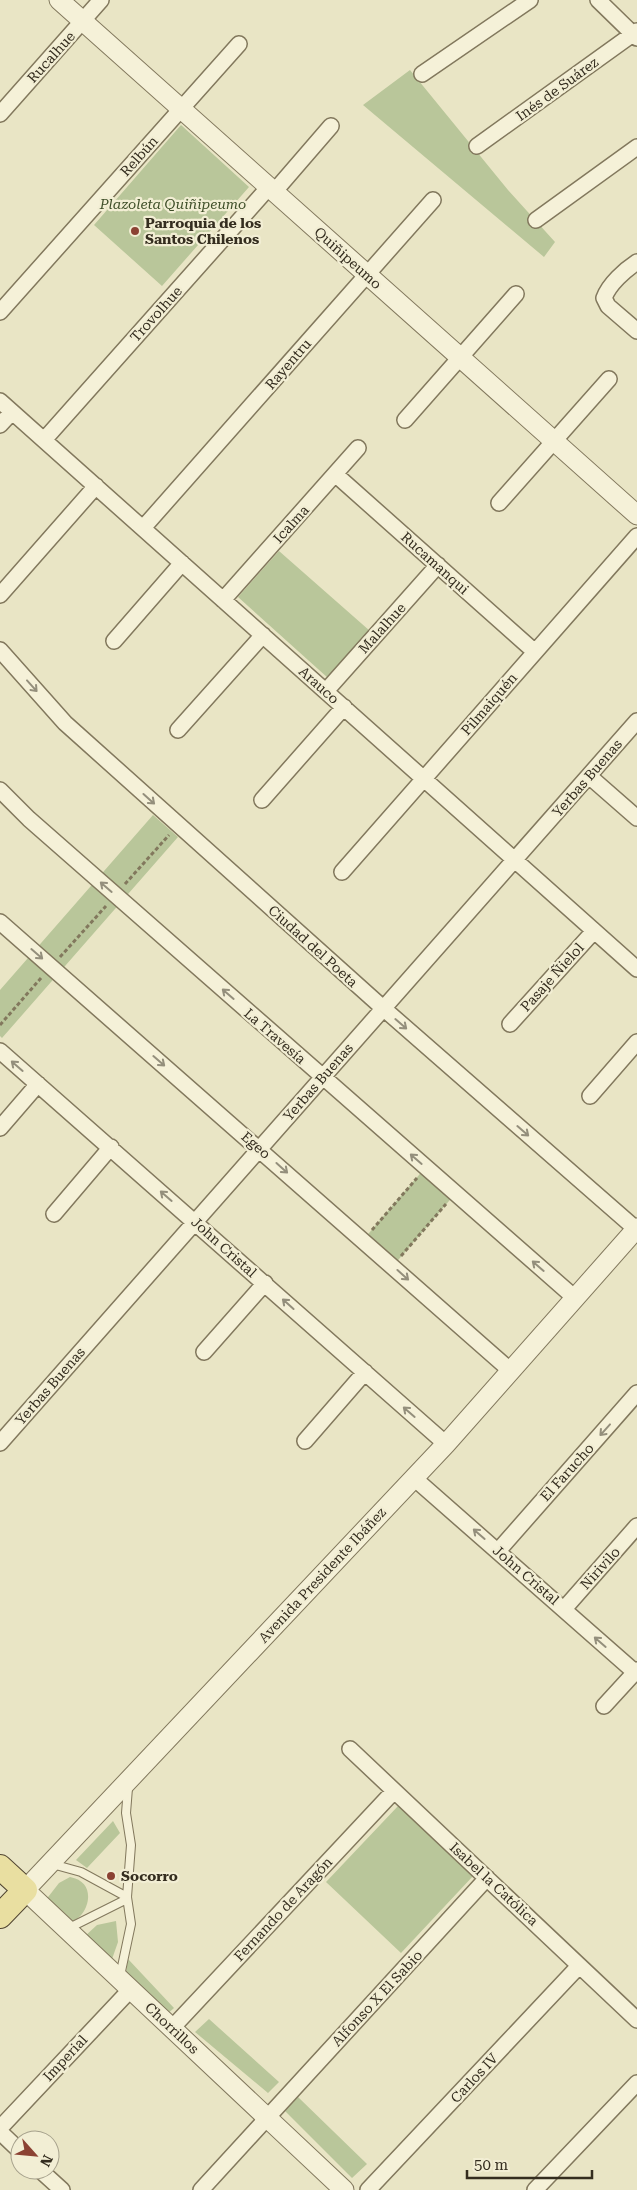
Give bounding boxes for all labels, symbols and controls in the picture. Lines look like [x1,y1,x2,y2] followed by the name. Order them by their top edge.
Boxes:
[24,28,78,86] street label: Rucalhue
[513,54,601,124] street label: Inés de Suárez
[117,133,161,179] street label: Relbún
[99,196,246,212] park label: Plazoleta Quiñipeumo
[145,215,261,247] place label: Parroquia de los Santos Chilenos
[311,224,385,292] street label: Quiñipeumo
[129,225,141,237] marker: Parroquia de los Santos Chilenos
[127,283,185,345] street label: Trovolhue
[262,335,314,392] street label: Rayentru
[270,502,312,546] street label: Icalma
[398,529,472,598] street label: Rucamanqui
[355,599,409,657] street label: Malalhue
[296,663,342,707] street label: Arauco
[458,670,520,738] street label: Pilmaiquén
[27,680,38,693] one-way arrow
[549,736,625,820] street label: Yerbas Buenas
[143,793,156,805] one-way arrow
[99,881,112,893] one-way arrow
[265,902,361,991] street label: Ciudad del Poeta
[517,939,587,1014] street label: Pasaje Ñielol
[30,948,43,960] one-way arrow
[221,989,234,1000] one-way arrow
[241,1005,309,1067] street label: La Travesía
[395,1018,408,1029] one-way arrow
[280,1040,356,1124] street label: Yerbas Buenas
[153,1055,166,1066] one-way arrow
[11,1060,24,1072] one-way arrow
[517,1125,530,1137] one-way arrow
[238,1128,274,1162] street label: Egeo
[409,1153,422,1165] one-way arrow
[275,1162,288,1173] one-way arrow
[160,1190,173,1202] one-way arrow
[188,1214,260,1281] street label: John Cristal
[532,1260,545,1272] one-way arrow
[397,1270,410,1281] one-way arrow
[281,1298,294,1310] one-way arrow
[12,1344,88,1428] street label: Yerbas Buenas
[403,1406,416,1417] one-way arrow
[599,1423,610,1436] one-way arrow
[537,1440,597,1504] street label: El Farucho
[255,1504,389,1646] street label: Avenida Presidente Ibáñez
[472,1528,485,1540] one-way arrow
[490,1542,563,1608] street label: John Cristal
[577,1544,623,1592] street label: Nirivilo
[594,1636,607,1647] one-way arrow
[447,1839,542,1929] street label: Isabel la Católica
[231,1854,335,1964] street label: Fernando de Aragón
[121,1868,178,1884] place label: Socorro
[105,1870,117,1882] marker: Socorro
[328,1947,426,2049] street label: Alfonso X El Sabio
[142,1999,202,2057] street label: Chorrillos
[40,2031,91,2084] street label: Imperial
[447,2050,501,2106] street label: Carlos IV
[10,2130,60,2180] north arrow
[467,2148,592,2180] scale bar
[37,2152,56,2170] text: N
[474,2156,509,2174] text: 50 m

